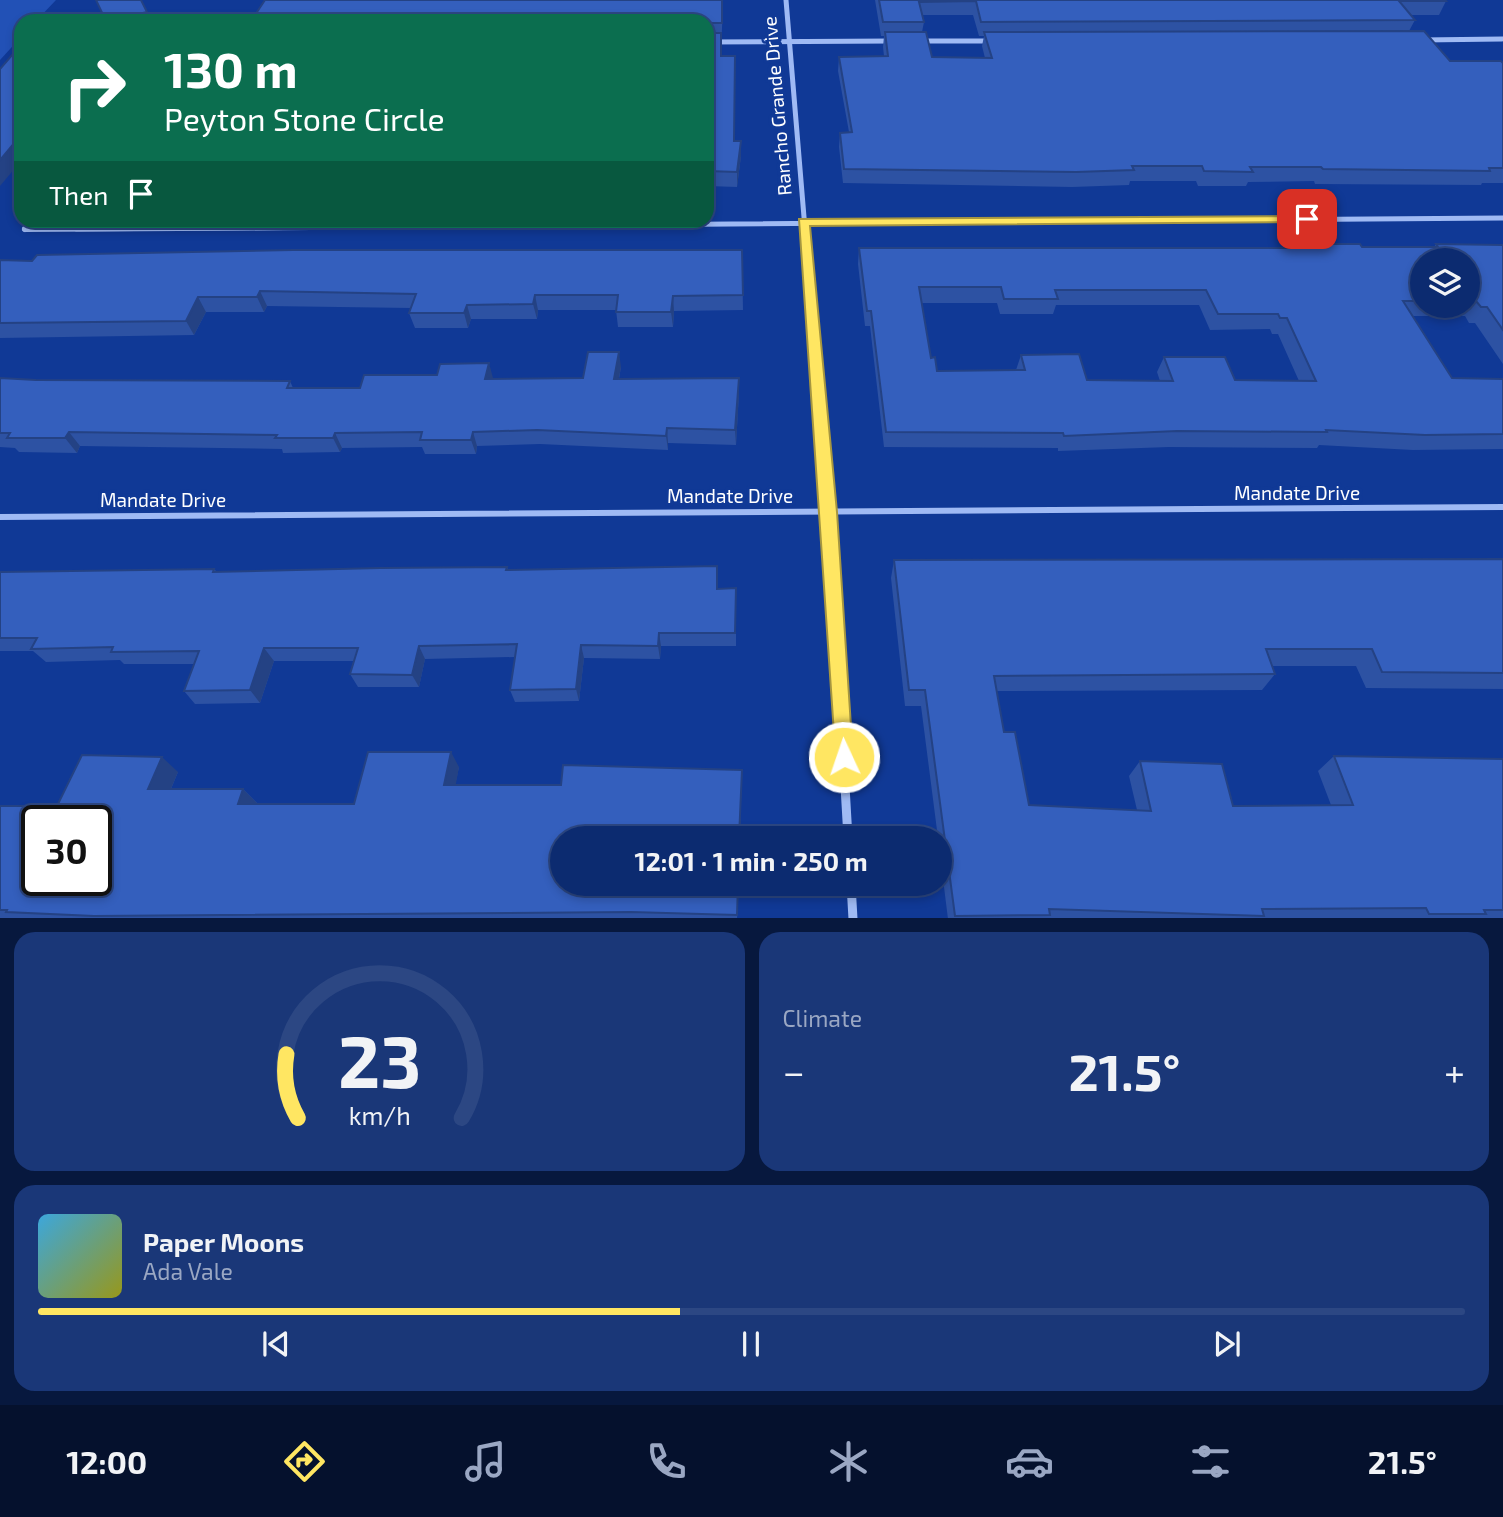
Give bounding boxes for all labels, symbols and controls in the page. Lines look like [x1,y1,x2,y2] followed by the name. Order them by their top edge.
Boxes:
[757,15,796,197] street label: Rancho Grande Drive
[164,39,298,98] text: 130 m
[49,42,140,133] icon: right
[164,99,445,137] text: Peyton Stone Circle
[122,175,160,213] icon: arrive
[49,179,108,210] text: Then
[1277,189,1337,249] pin
[1288,200,1326,238] icon: arrive
[1410,248,1480,318] map controls
[1410,248,1480,318] button: layers
[1234,481,1360,504] street label: Mandate Drive
[667,484,793,507] street label: Mandate Drive
[100,488,226,511] street label: Mandate Drive
[807,720,881,794] position arrow
[21,805,112,896] speed limit sign: 30
[634,845,868,876] text: 12:01 · 1 min · 250 m
[783,1004,862,1032] text: Climate
[337,1015,421,1103] text: 23
[1068,1039,1180,1101] text: 21.5°
[783,1048,805,1094] text: −
[1444,1048,1465,1094] text: +
[348,1099,410,1129] text: km/h
[143,1226,304,1257] text: Paper Moons
[143,1257,233,1285] text: Ada Vale
[257,1325,295,1363] icon: previous
[732,1325,770,1363] icon: pause
[1208,1325,1246,1363] icon: next
[280,1437,329,1486] icon: directions
[461,1437,510,1486] icon: music
[642,1437,691,1486] icon: phone
[824,1437,873,1486] icon: climate
[1005,1437,1054,1486] icon: car
[1186,1437,1235,1486] icon: filters
[66,1442,147,1480] text: 12:00
[1368,1442,1437,1480] text: 21.5°

